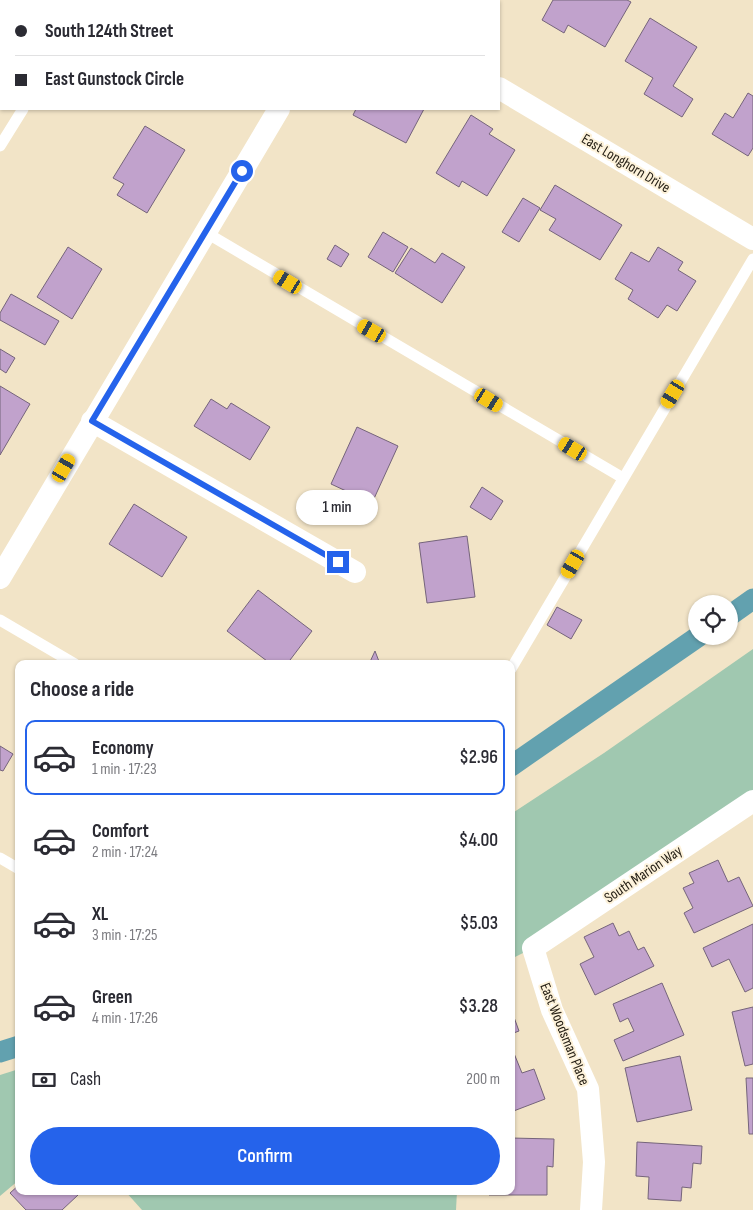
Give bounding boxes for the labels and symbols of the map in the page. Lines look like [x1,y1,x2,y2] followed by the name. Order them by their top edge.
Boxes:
[578,130,674,197] street label: East Longhorn Drive
[231,160,253,182] route start
[271,268,304,296] car
[355,317,388,345] car
[658,377,687,411] car
[472,386,505,414] car
[556,435,589,463] car
[50,451,77,485] car
[297,490,379,524] callout: 1 min
[559,547,586,581] car
[327,551,349,573] route end
[601,841,686,907] street label: South Marion Way
[535,980,594,1088] street label: East Woodsman Place

